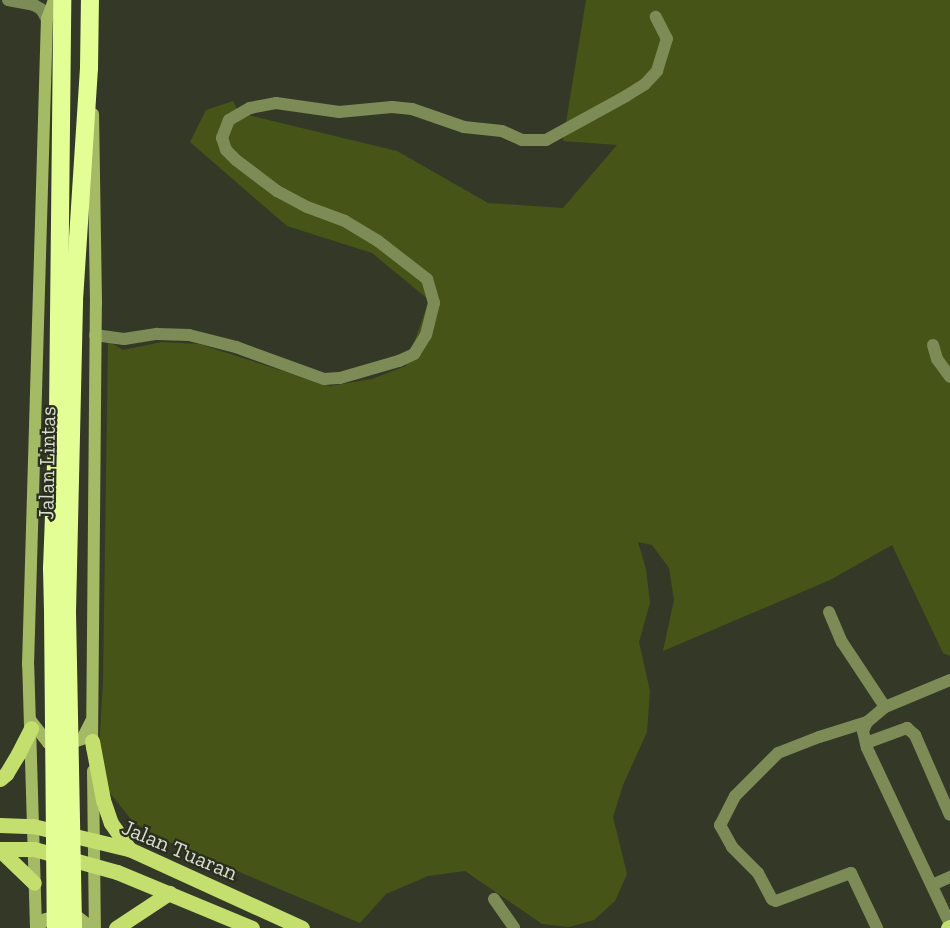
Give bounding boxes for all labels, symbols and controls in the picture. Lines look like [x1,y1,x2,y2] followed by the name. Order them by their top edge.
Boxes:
[33,406,61,520] street label: Jalan Lintas
[118,814,242,886] street label: Jalan Tuaran

